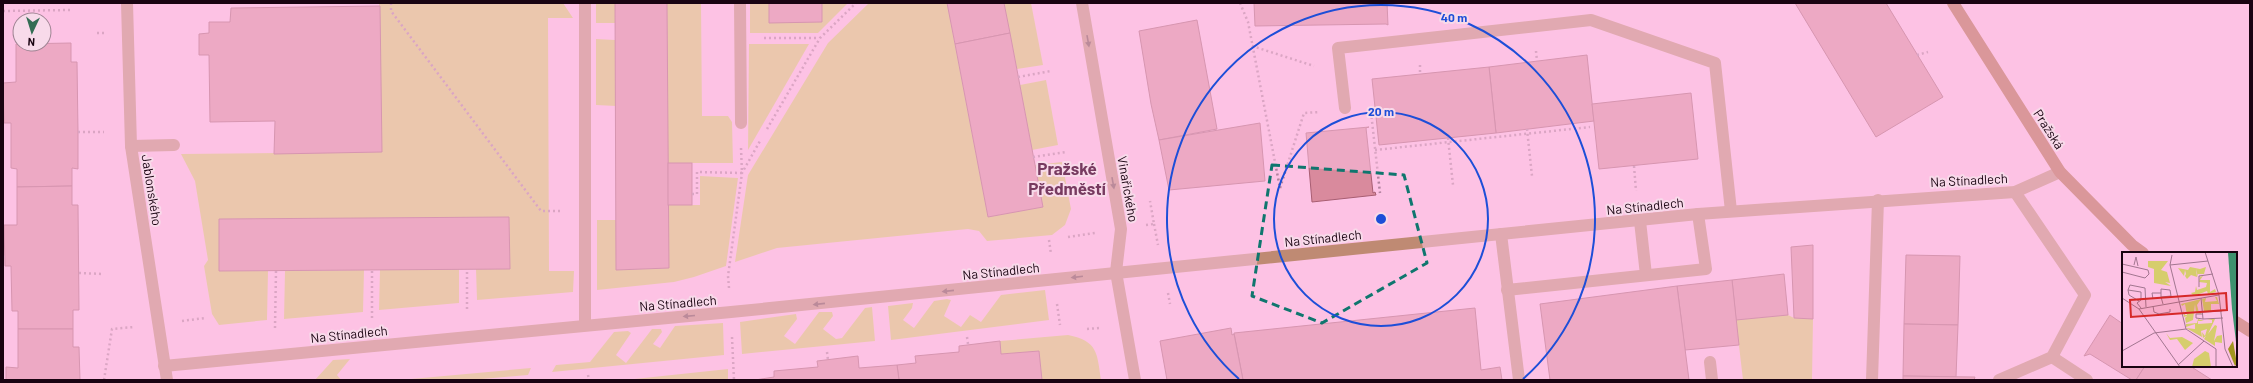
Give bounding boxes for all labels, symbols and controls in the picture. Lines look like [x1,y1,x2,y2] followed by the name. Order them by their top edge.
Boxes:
[1441,10,1467,24] text: 40 m
[12,12,52,52] north arrow
[1086,35,1092,48] one-way arrow
[27,36,35,49] text: N
[1368,104,1394,118] text: 20 m
[2030,106,2068,152] street label: Pražská
[138,153,166,227] street label: Jablonského
[1114,155,1142,223] street label: Vinařického
[1028,158,1107,198] district label: Pražské Předměstí
[1930,170,2008,190] street label: Na Stínadlech
[1111,177,1117,189] one-way arrow
[1606,194,1684,218] street label: Na Stínadlech
[1374,212,1388,226] centre of rings
[1284,226,1362,250] street label: Na Stínadlech
[2122,252,2237,367] inset map
[962,259,1040,283] street label: Na Stínadlech
[1071,274,1083,280] one-way arrow
[942,287,954,294] one-way arrow
[639,292,717,314] street label: Na Stínadlech
[813,300,825,307] one-way arrow
[683,312,695,319] one-way arrow
[310,322,388,346] street label: Na Stínadlech

